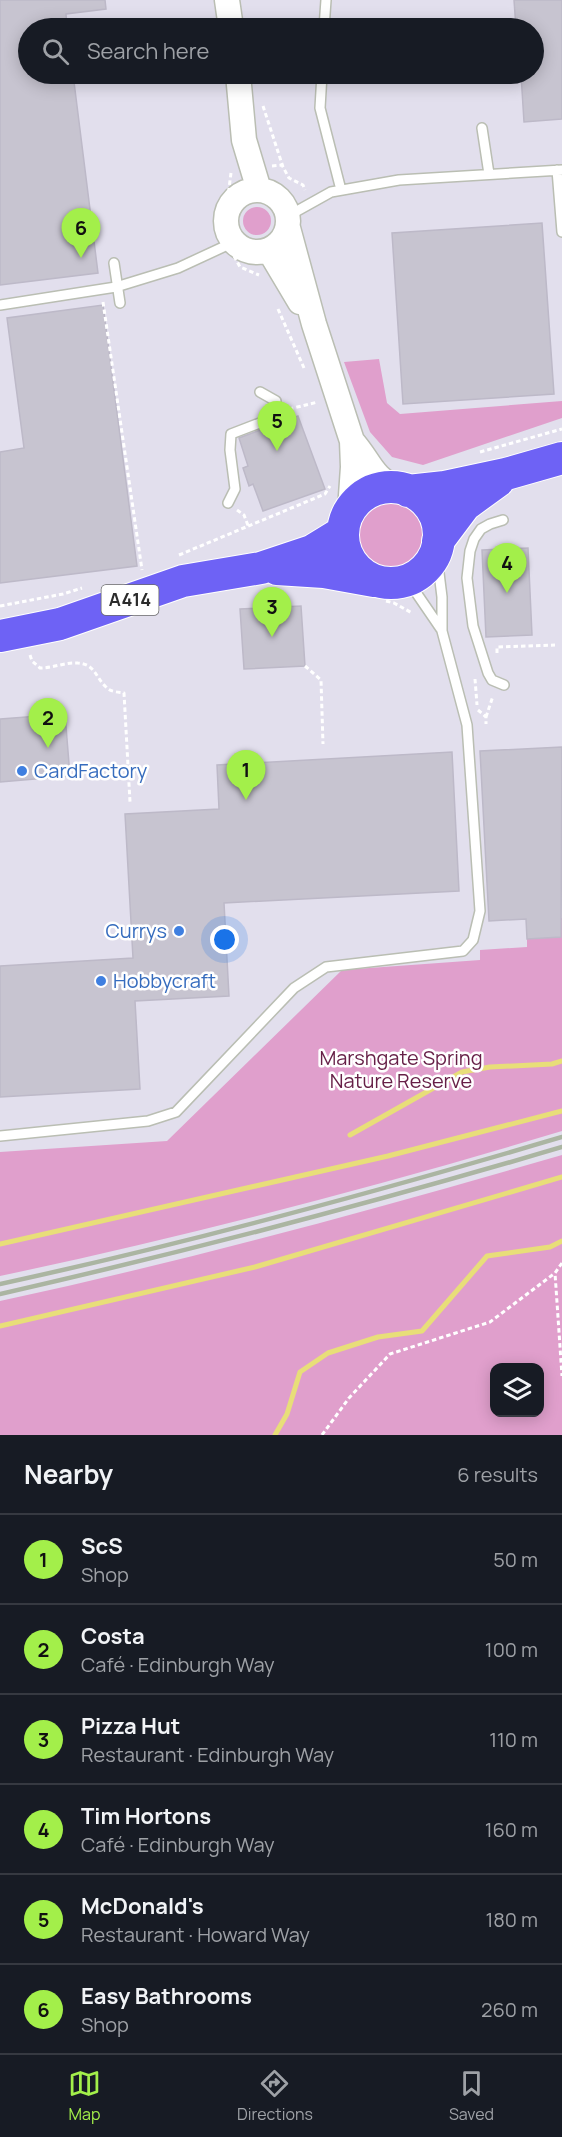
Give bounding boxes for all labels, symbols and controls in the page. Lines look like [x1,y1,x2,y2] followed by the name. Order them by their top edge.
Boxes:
[18,18,544,84] search box
[39,35,72,68] icon: search
[87,36,209,66] text: Search here
[62,208,100,258] pin: 6
[258,402,296,451] pin: 5
[488,544,526,593] pin: 4
[102,585,158,615] road number: A414
[252,588,292,637] pin: 3
[28,698,68,748] pin: 2
[226,750,266,800] pin: 1
[34,757,148,784] place label: CardFactory
[15,764,29,778] marker: CardFactory
[105,917,167,944] place label: Currys
[172,924,186,938] marker: Currys
[210,925,239,954] your location
[113,967,216,994] place label: Hobbycraft
[94,974,108,988] marker: Hobbycraft
[319,1044,483,1094] park label: Marshgate Spring Nature Reserve
[490,1363,544,1417] map controls
[490,1363,544,1417] button: layers
[24,1456,113,1492] text: Nearby
[457,1461,538,1488] text: 6 results
[81,1531,123,1561] text: ScS
[39,1546,48,1573] text: 1
[493,1546,538,1573] text: 50 m
[81,1561,129,1588] text: Shop
[81,1621,145,1651] text: Costa
[38,1636,49,1663] text: 2
[485,1636,538,1663] text: 100 m
[81,1651,275,1678] text: Café · Edinburgh Way
[81,1711,180,1741] text: Pizza Hut
[38,1726,49,1753] text: 3
[489,1726,538,1753] text: 110 m
[81,1741,334,1768] text: Restaurant · Edinburgh Way
[81,1801,211,1831] text: Tim Hortons
[37,1816,50,1843] text: 4
[485,1816,538,1843] text: 160 m
[81,1831,275,1858] text: Café · Edinburgh Way
[81,1891,204,1921] text: McDonald's
[38,1906,49,1933] text: 5
[485,1906,538,1933] text: 180 m
[81,1921,310,1948] text: Restaurant · Howard Way
[81,1981,252,2011] text: Easy Bathrooms
[37,1996,50,2023] text: 6
[481,1996,538,2023] text: 260 m
[81,2011,129,2038] text: Shop
[68,2067,101,2125] tab: Map
[237,2067,313,2125] tab: Directions
[449,2067,494,2125] tab: Saved

